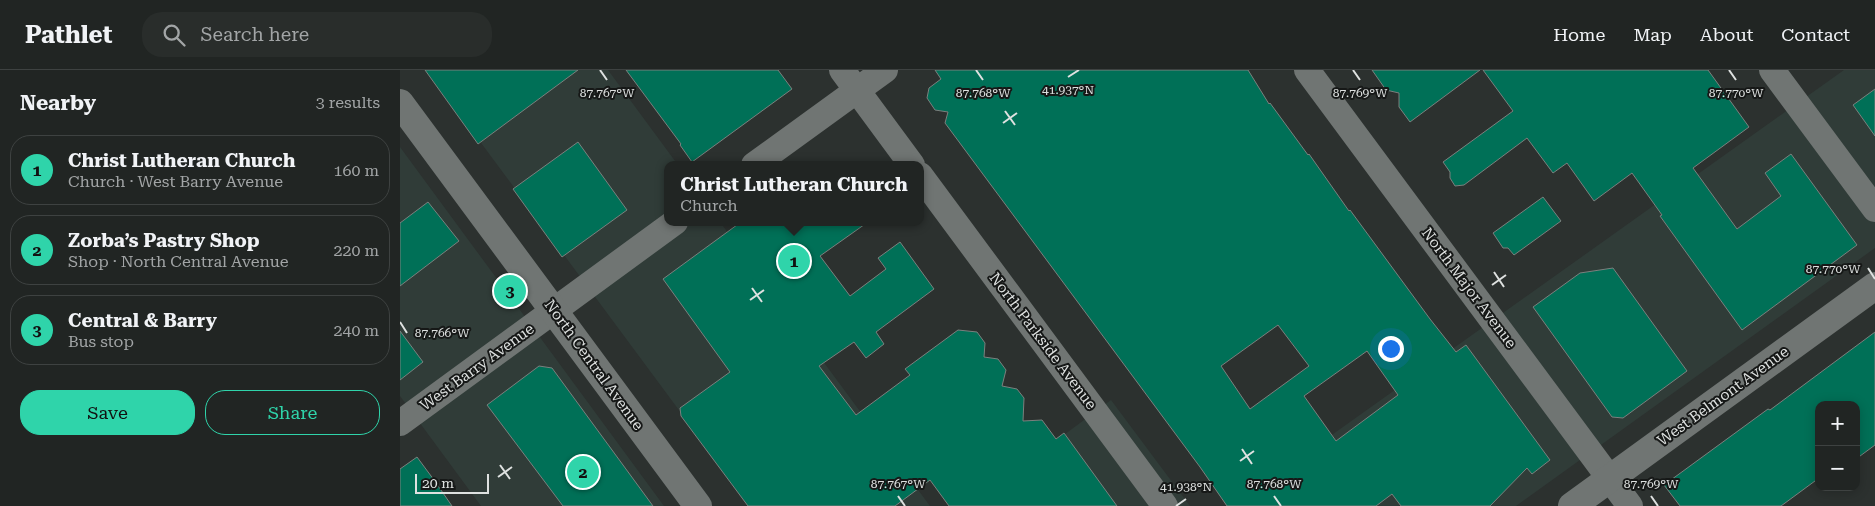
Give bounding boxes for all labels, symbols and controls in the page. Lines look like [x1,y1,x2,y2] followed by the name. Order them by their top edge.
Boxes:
[142,12,492,57] search box
[25,21,112,49] text: Pathlet
[160,21,188,49] icon: search
[200,23,309,46] text: Search here
[1553,24,1605,45] text: Home
[1633,24,1672,45] text: Map
[1700,24,1753,45] text: About
[1781,24,1850,45] text: Contact
[1042,83,1094,97] text: 41.937°N
[580,86,635,100] text: 87.767°W
[956,86,1011,100] text: 87.768°W
[1333,86,1388,100] text: 87.769°W
[1709,86,1764,100] text: 87.770°W
[20,91,96,115] text: Nearby
[316,93,380,112] text: 3 results
[68,149,295,172] text: Christ Lutheran Church
[33,161,41,180] text: 1
[333,161,379,180] text: 160 m
[664,161,924,226] popup
[68,172,283,191] text: Church · West Barry Avenue
[680,173,908,196] text: Christ Lutheran Church
[680,196,738,215] text: Church
[1418,224,1520,352] street label: North Major Avenue
[68,229,260,252] text: Zorba’s Pastry Shop
[33,241,41,260] text: 2
[333,241,379,260] text: 220 m
[778,242,810,280] pin: 1
[68,252,288,271] text: Shop · North Central Avenue
[1806,262,1861,276] text: 87.770°W
[986,269,1100,413] street label: North Parkside Avenue
[494,272,526,310] pin: 3
[541,296,647,434] street label: North Central Avenue
[68,309,217,332] text: Central & Barry
[416,320,538,414] street label: West Barry Avenue
[33,321,41,340] text: 3
[333,321,379,340] text: 240 m
[415,326,470,340] text: 87.766°W
[68,332,134,351] text: Bus stop
[1378,336,1404,362] your location
[1654,342,1792,450] street label: West Belmont Avenue
[20,390,195,435] button: Save
[205,390,380,435] button: Share
[1815,401,1860,491] map controls
[1815,401,1860,446] button: +
[1815,446,1860,491] button: −
[567,453,599,491] pin: 2
[415,471,489,494] scale bar
[422,475,454,491] text: 20 m
[871,477,926,491] text: 87.767°W
[1247,477,1302,491] text: 87.768°W
[1624,477,1679,491] text: 87.769°W
[1160,480,1212,494] text: 41.938°N

